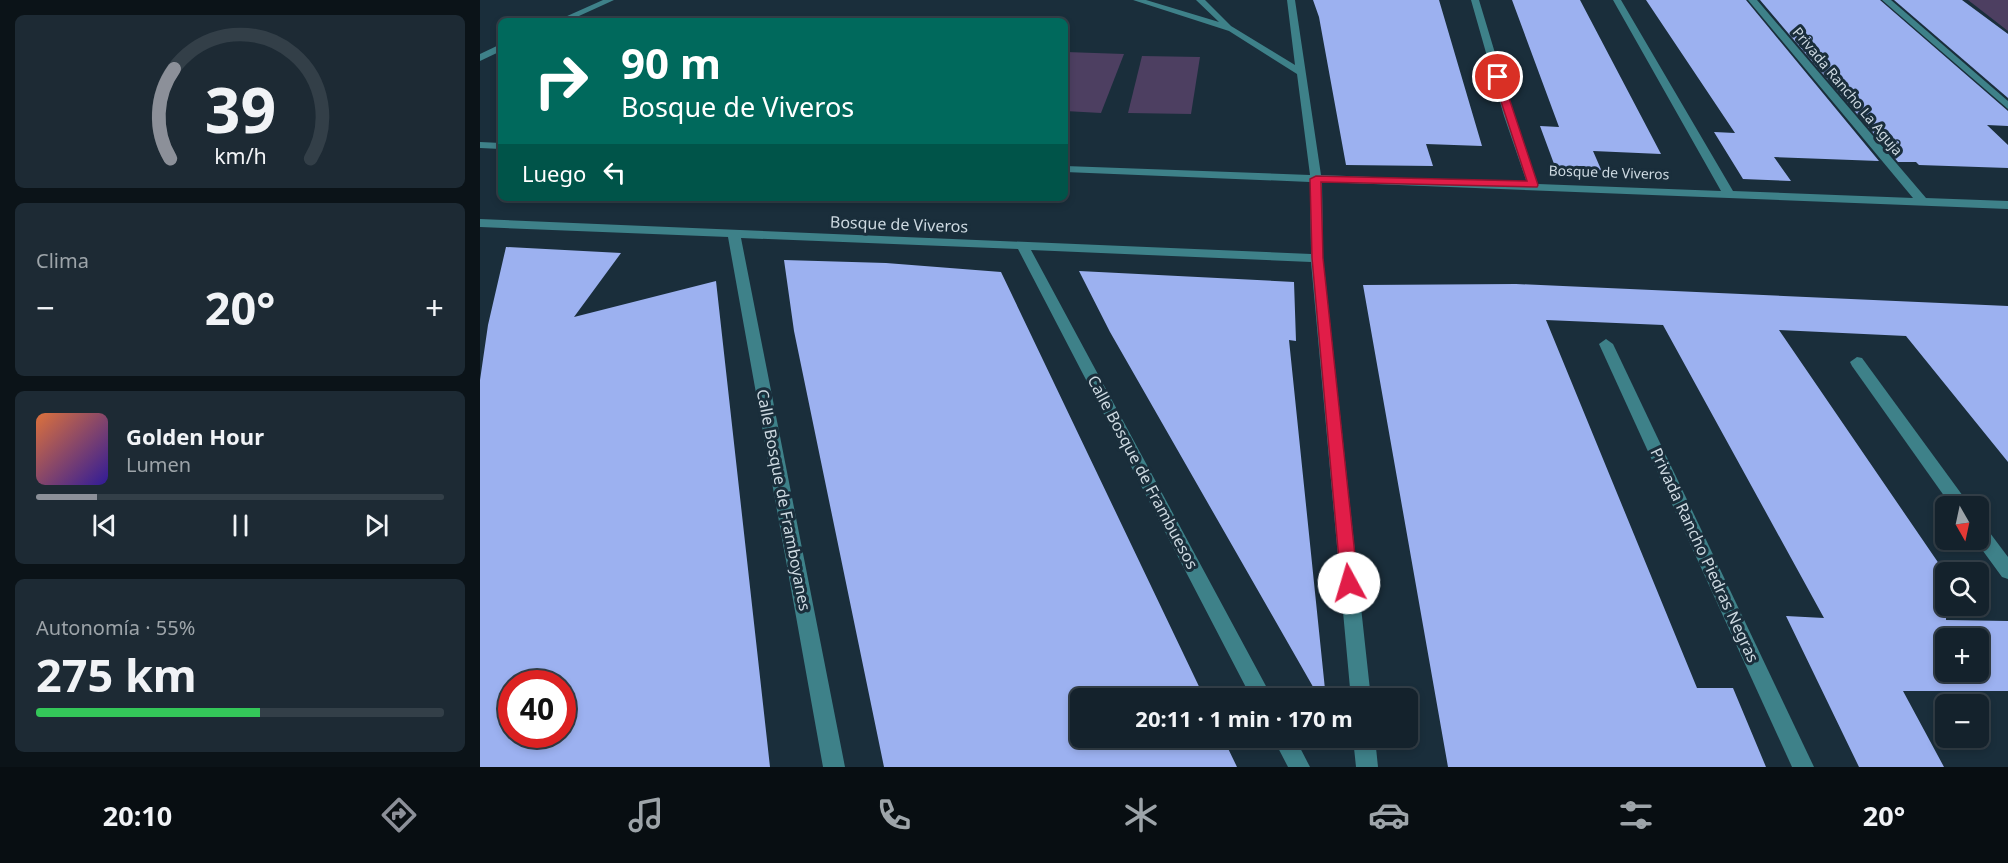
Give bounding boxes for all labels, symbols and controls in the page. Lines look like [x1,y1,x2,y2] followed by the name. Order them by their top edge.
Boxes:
[1789,23,1907,159] street label: Privada Rancho La Aguja
[621,34,721,91] text: 90 m
[522,42,600,120] icon: right
[1472,51,1523,102] pin
[1481,60,1514,93] icon: arrive
[204,66,276,151] text: 39
[621,88,854,125] text: Bosque de Viveros
[214,141,266,170] text: km/h
[598,156,631,189] icon: left
[522,158,586,188] text: Luego
[1548,160,1670,184] street label: Bosque de Viveros
[830,211,968,237] street label: Bosque de Viveros
[36,247,89,274] text: Clima
[205,277,275,338] text: 20°
[36,285,55,330] text: −
[425,285,444,330] text: +
[1082,371,1204,573] street label: Calle Bosque de Frambuesos
[752,387,816,613] street label: Calle Bosque de Framboyanes
[126,421,264,451] text: Golden Hour
[1645,444,1765,666] street label: Privada Rancho Piedras Negras
[126,451,191,478] text: Lumen
[1935,496,1989,550] north arrow
[1935,496,1989,748] map controls
[88,509,121,542] icon: previous
[224,509,257,542] icon: pause
[360,509,393,542] icon: next
[1317,551,1381,615] position arrow
[1935,562,1989,616] button: search
[36,614,195,641] text: Autonomía · 55%
[1935,628,1989,682] button: +
[36,644,197,705] text: 275 km
[498,670,576,748] speed limit sign: 40
[1935,694,1989,748] button: −
[1135,703,1353,733] text: 20:11 · 1 min · 170 m
[378,794,420,836] icon: directions
[625,794,667,836] icon: music
[873,794,915,836] icon: phone
[1120,794,1162,836] icon: climate
[1368,794,1410,836] icon: car
[1615,794,1657,836] icon: filters
[103,797,172,834] text: 20:10
[1863,797,1905,834] text: 20°

